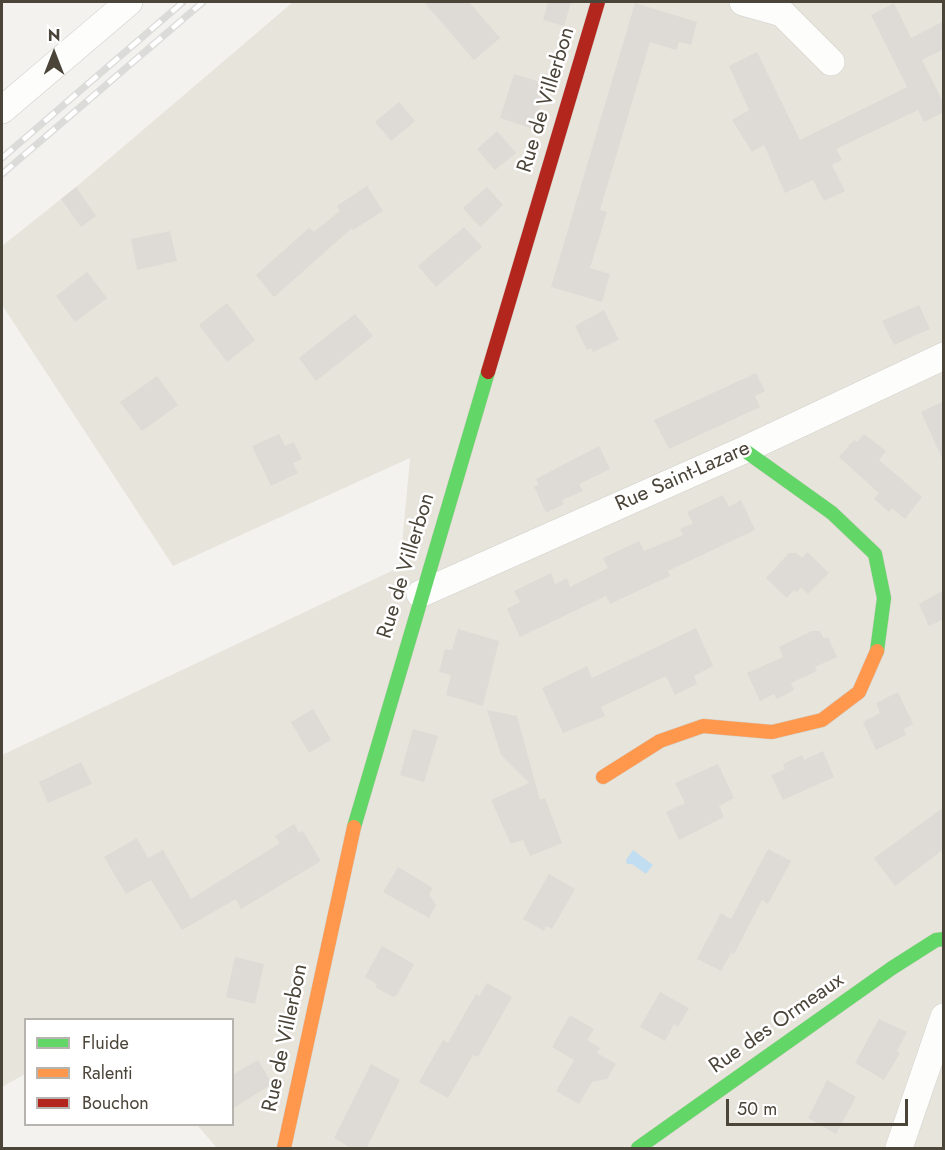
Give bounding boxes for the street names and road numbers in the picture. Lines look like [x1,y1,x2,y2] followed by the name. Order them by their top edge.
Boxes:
[513,24,581,176] street label: Rue de Villerbon
[612,436,754,518] street label: Rue Saint-Lazare
[373,490,441,642] street label: Rue de Villerbon
[258,962,314,1114] street label: Rue de Villerbon
[705,968,849,1080] street label: Rue des Ormeaux

